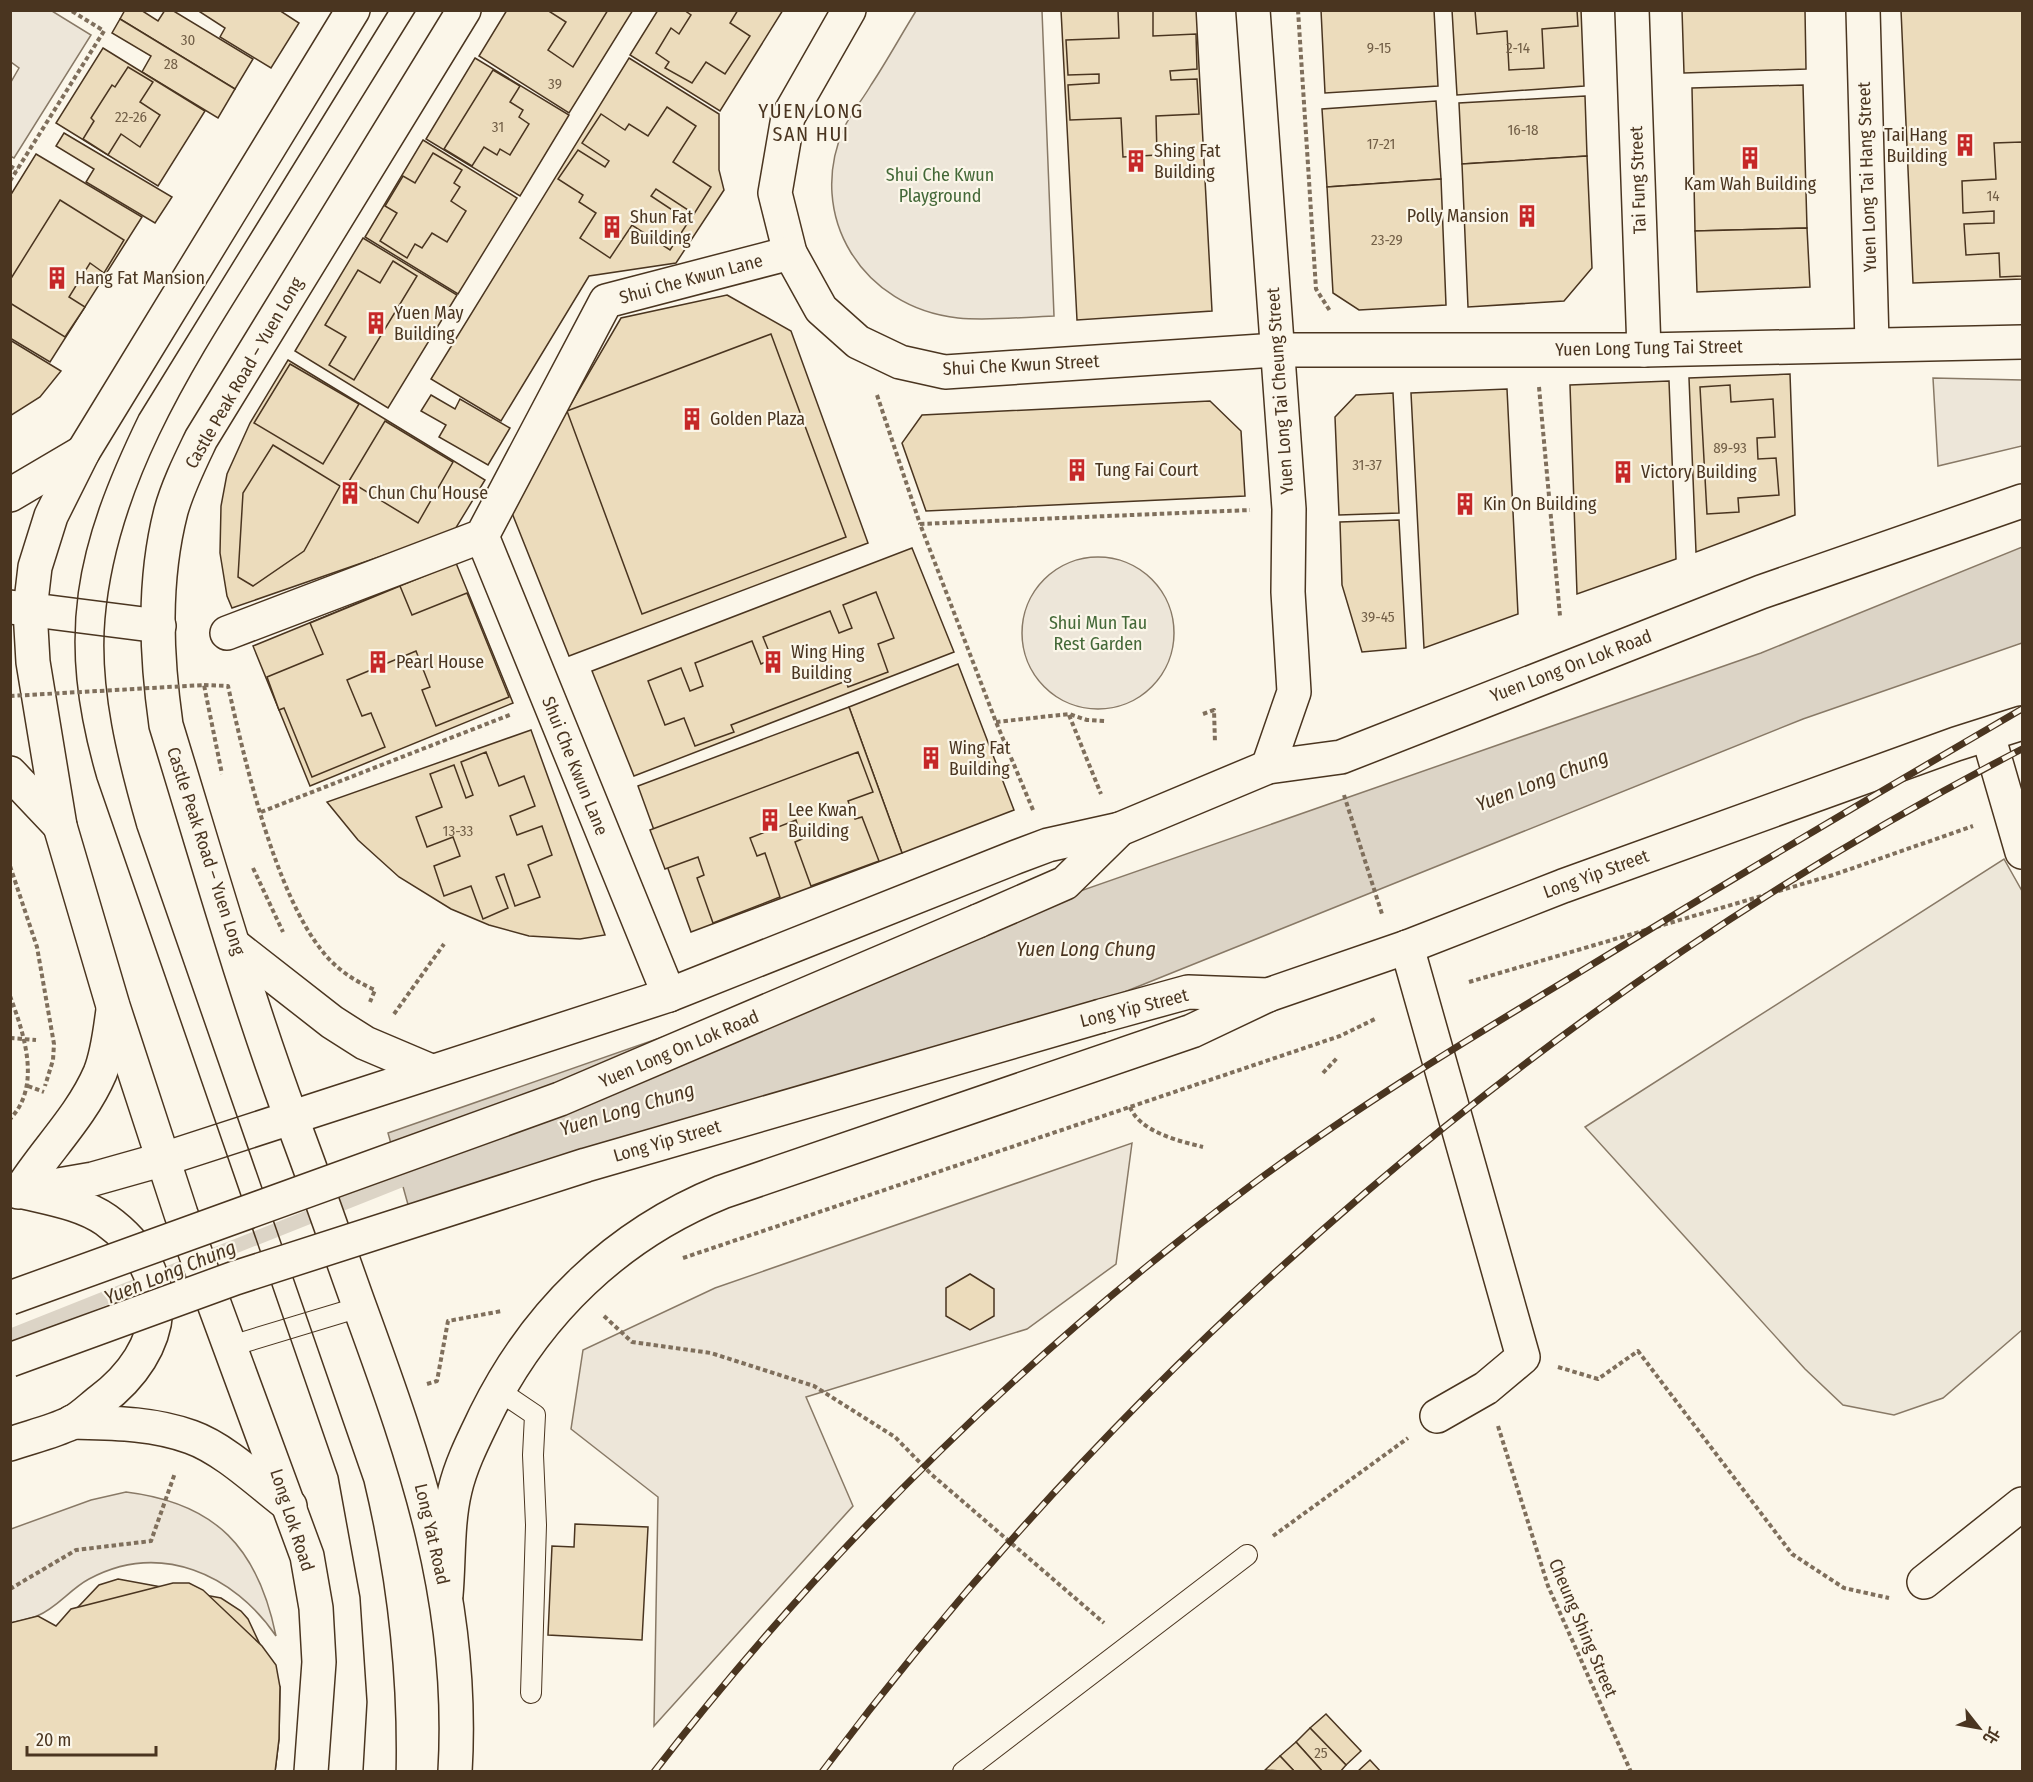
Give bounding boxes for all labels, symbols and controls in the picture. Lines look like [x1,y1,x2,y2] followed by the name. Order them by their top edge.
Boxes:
[181,31,195,49] house number: 30
[1367,39,1391,57] house number: 9-15
[1506,39,1530,57] house number: 2-14
[164,55,178,73] house number: 28
[548,75,562,93] house number: 39
[1853,81,1881,273] street label: Yuen Long Tai Hang Street
[758,99,864,146] district label: YUEN LONG SAN HUI
[115,108,147,126] house number: 22-26
[492,118,504,136] house number: 31
[1507,121,1539,139] house number: 16-18
[1884,124,1948,167] place label: Tai Hang Building
[1625,125,1651,234] street label: Tai Fung Street
[1952,132,1978,158] building icon: Tai Hang Building
[1367,135,1395,153] house number: 17-21
[1154,140,1221,183] place label: Shing Fat Building
[1737,145,1763,171] building icon: Kam Wah Building
[1123,148,1149,174] building icon: Shing Fat Building
[886,164,994,207] park label: Shui Che Kwun Playground
[1684,173,1817,195] place label: Kam Wah Building
[1986,187,2000,205] house number: 14
[1514,203,1540,229] building icon: Polly Mansion
[1407,205,1509,227] place label: Polly Mansion
[630,206,693,249] place label: Shun Fat Building
[599,214,625,240] building icon: Shun Fat Building
[1371,231,1403,249] house number: 23-29
[617,249,765,309] street label: Shui Che Kwun Lane
[44,265,70,291] building icon: Hang Fat Mansion
[75,267,205,289] place label: Hang Fat Mansion
[180,273,308,473] street label: Castle Peak Road – Yuen Long
[1262,287,1298,495] street label: Yuen Long Tai Cheung Street
[394,302,463,345] place label: Yuen May Building
[363,310,389,336] building icon: Yuen May Building
[1555,335,1743,361] street label: Yuen Long Tung Tai Street
[942,350,1100,380] street label: Shui Che Kwun Street
[679,406,705,432] building icon: Golden Plaza
[710,408,805,430] place label: Golden Plaza
[1713,439,1747,457] house number: 89-93
[1352,456,1382,474] house number: 31-37
[1064,457,1090,483] building icon: Tung Fai Court
[1095,459,1199,481] place label: Tung Fai Court
[1610,459,1636,485] building icon: Victory Building
[1641,461,1757,483] place label: Victory Building
[337,480,363,506] building icon: Chun Chu House
[368,482,488,504] place label: Chun Chu House
[1452,491,1478,517] building icon: Kin On Building
[1483,493,1597,515] place label: Kin On Building
[1361,608,1395,626] house number: 39-45
[1049,612,1147,655] park label: Shui Mun Tau Rest Garden
[1487,625,1655,707] street label: Yuen Long On Lok Road
[791,641,865,684] place label: Wing Hing Building
[365,649,391,675] building icon: Pearl House
[760,649,786,675] building icon: Wing Hing Building
[396,651,484,673] place label: Pearl House
[537,693,613,839] street label: Shui Che Kwun Lane
[949,737,1011,780] place label: Wing Fat Building
[162,744,250,958] street label: Castle Peak Road – Yuen Long
[1472,744,1612,816] water label: Yuen Long Chung
[918,745,944,771] building icon: Wing Fat Building
[788,799,857,842] place label: Lee Kwan Building
[757,807,783,833] building icon: Lee Kwan Building
[443,822,474,840] house number: 13-33
[1540,845,1652,903] street label: Long Yip Street
[1016,937,1156,961] water label: Yuen Long Chung
[1078,984,1191,1032] street label: Long Yip Street
[596,1005,762,1093] street label: Yuen Long On Lok Road
[557,1077,697,1141] water label: Yuen Long Chung
[611,1115,723,1167] street label: Long Yip Street
[101,1235,239,1309] water label: Yuen Long Chung
[265,1466,319,1574] street label: Long Lok Road
[410,1481,454,1587] street label: Long Yat Road
[1544,1555,1622,1701] street label: Cheung Shing Street
[1949,1698,2009,1758] north arrow
[27,1719,156,1757] scale bar
[1979,1724,2004,1747] text: 北
[36,1729,71,1751] text: 20 m
[1314,1744,1328,1762] house number: 25

